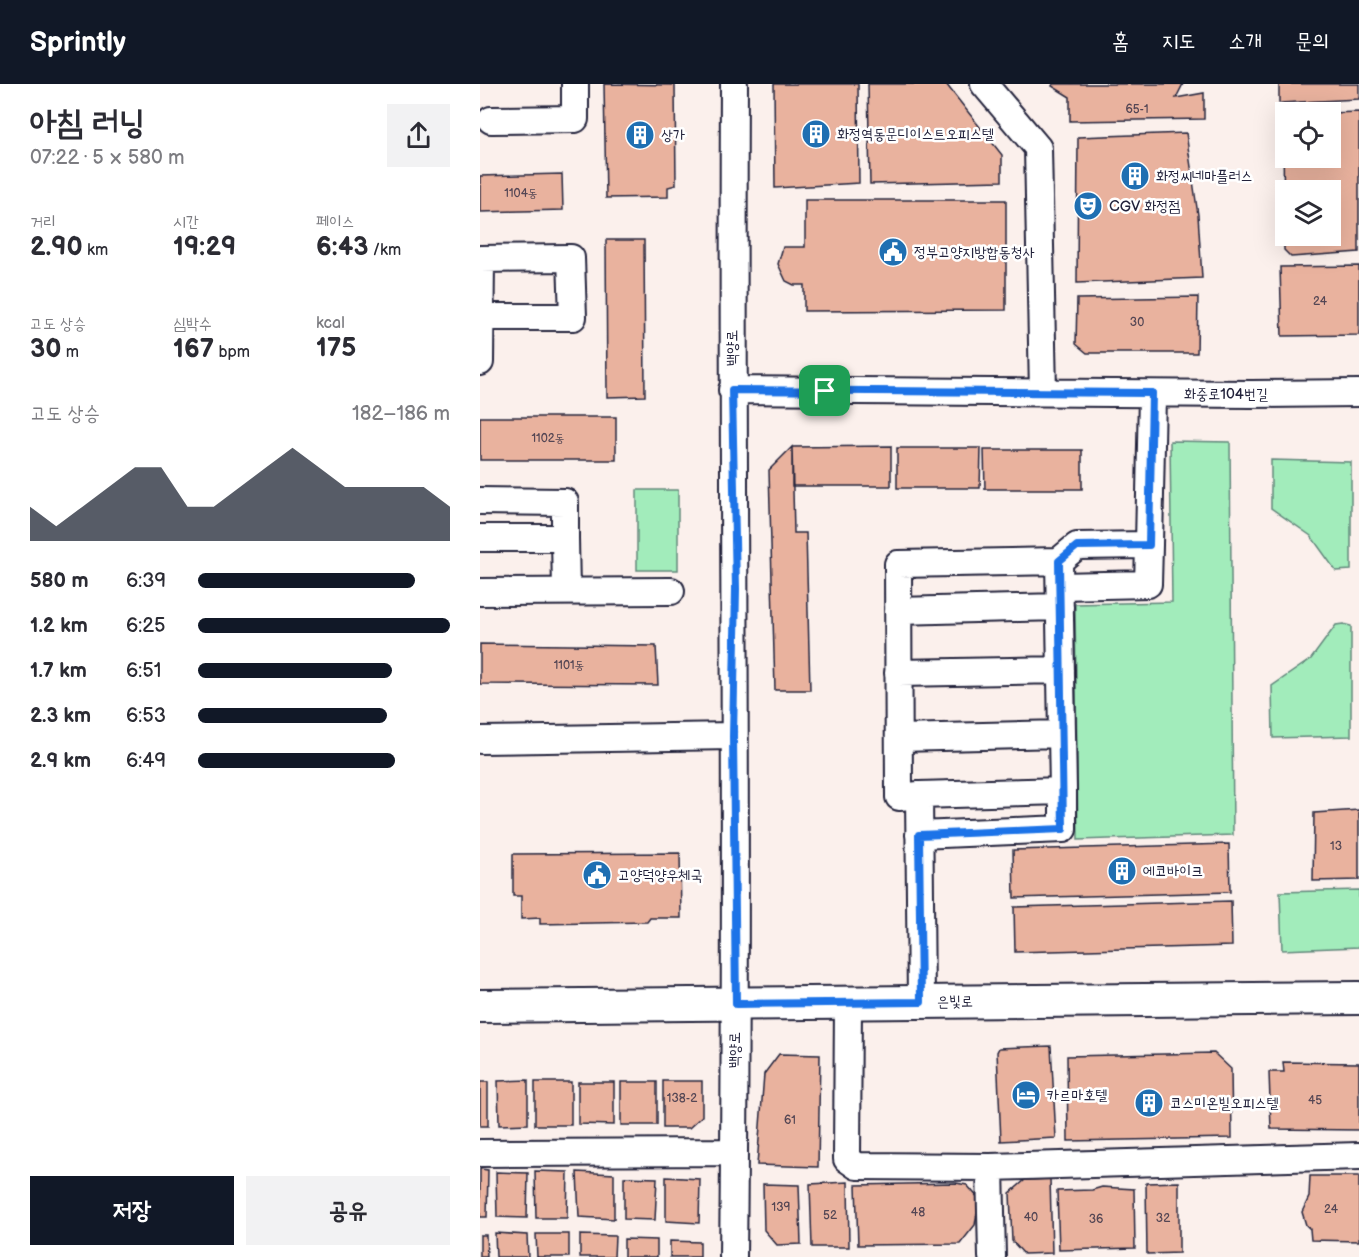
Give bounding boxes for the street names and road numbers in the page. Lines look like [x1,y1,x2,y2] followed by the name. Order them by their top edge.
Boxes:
[723,330,742,366] street label: 백양로
[1184,385,1268,404] street label: 화중로104번길
[937,992,973,1012] street label: 은빛로
[725,1032,745,1068] street label: 백양로

